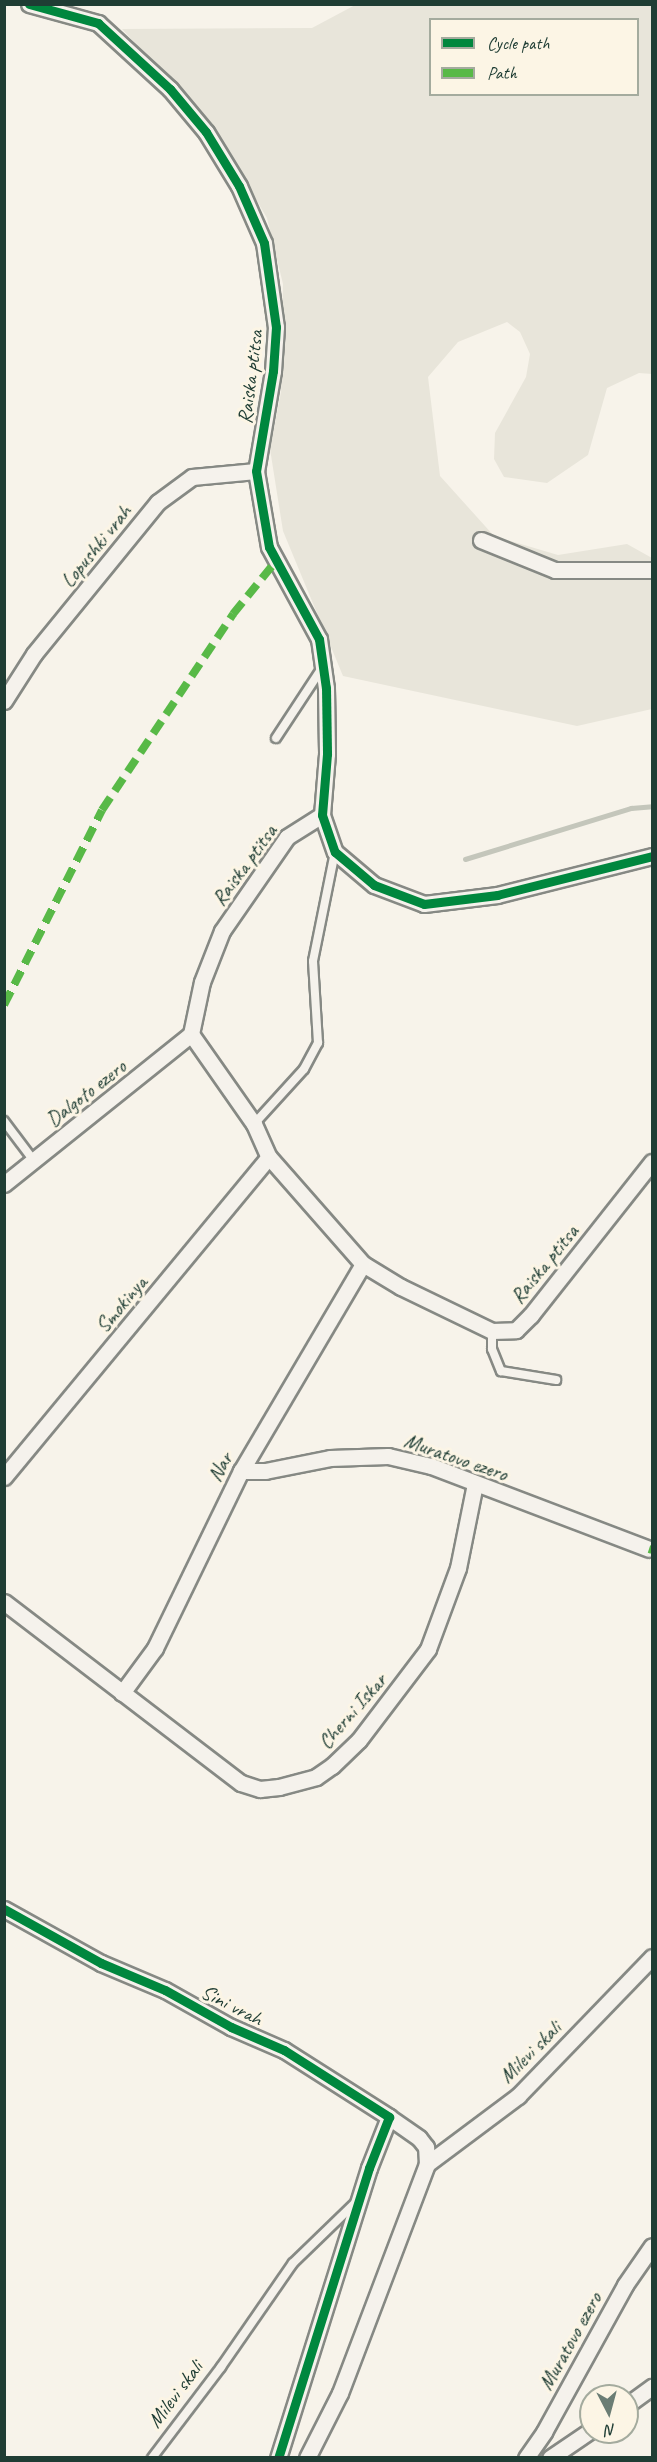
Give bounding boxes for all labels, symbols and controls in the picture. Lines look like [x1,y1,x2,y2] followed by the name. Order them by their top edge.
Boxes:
[429,18,639,96] legend
[487,32,549,54] text: Cycle path
[487,62,517,84] text: Path
[232,329,268,425] street label: Raiska ptitsa
[55,500,137,592] street label: Lopushki vrah
[206,820,282,910] street label: Raiska ptitsa
[41,1054,131,1132] street label: Dalgoto ezero
[505,1220,583,1308] street label: Raiska ptitsa
[90,1270,152,1338] street label: Smokinya
[401,1428,511,1486] street label: Muratovo ezero
[202,1448,238,1486] street label: Nar
[312,1668,392,1754] street label: Cherni Iskar
[197,1979,267,2031] street label: Sini vrah
[494,2016,566,2088] street label: Milevi skali
[533,2288,607,2394] street label: Muratovo ezero
[142,2356,208,2432] street label: Milevi skali
[579,2384,639,2444] north arrow
[605,2419,617,2440] text: N

